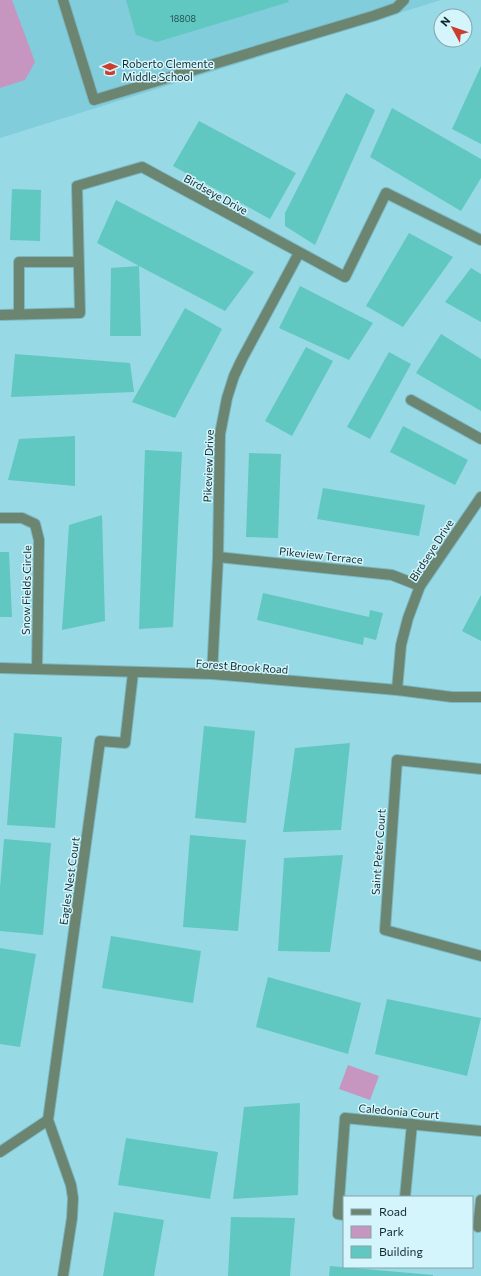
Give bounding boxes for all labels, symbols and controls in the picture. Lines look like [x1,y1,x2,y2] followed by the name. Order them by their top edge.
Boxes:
[433,8,473,48] north arrow
[170,13,196,24] house number: 18808
[437,14,453,29] text: N
[122,57,214,83] place label: Roberto Clemente Middle School
[101,60,119,78] school or university icon: Roberto Clemente Middle School
[182,171,250,217] street label: Birdseye Drive
[200,429,216,503] street label: Pikeview Drive
[406,516,456,583] street label: Birdseye Drive
[279,544,364,566] street label: Pikeview Terrace
[19,545,33,635] street label: Snow Fields Circle
[195,656,289,676] street label: Forest Brook Road
[369,808,388,895] street label: Saint Peter Court
[56,836,82,926] street label: Eagles Nest Court
[358,1101,440,1121] street label: Caledonia Court
[343,1196,473,1268] legend
[379,1204,407,1218] text: Road
[379,1224,405,1238] text: Park
[379,1244,423,1258] text: Building

